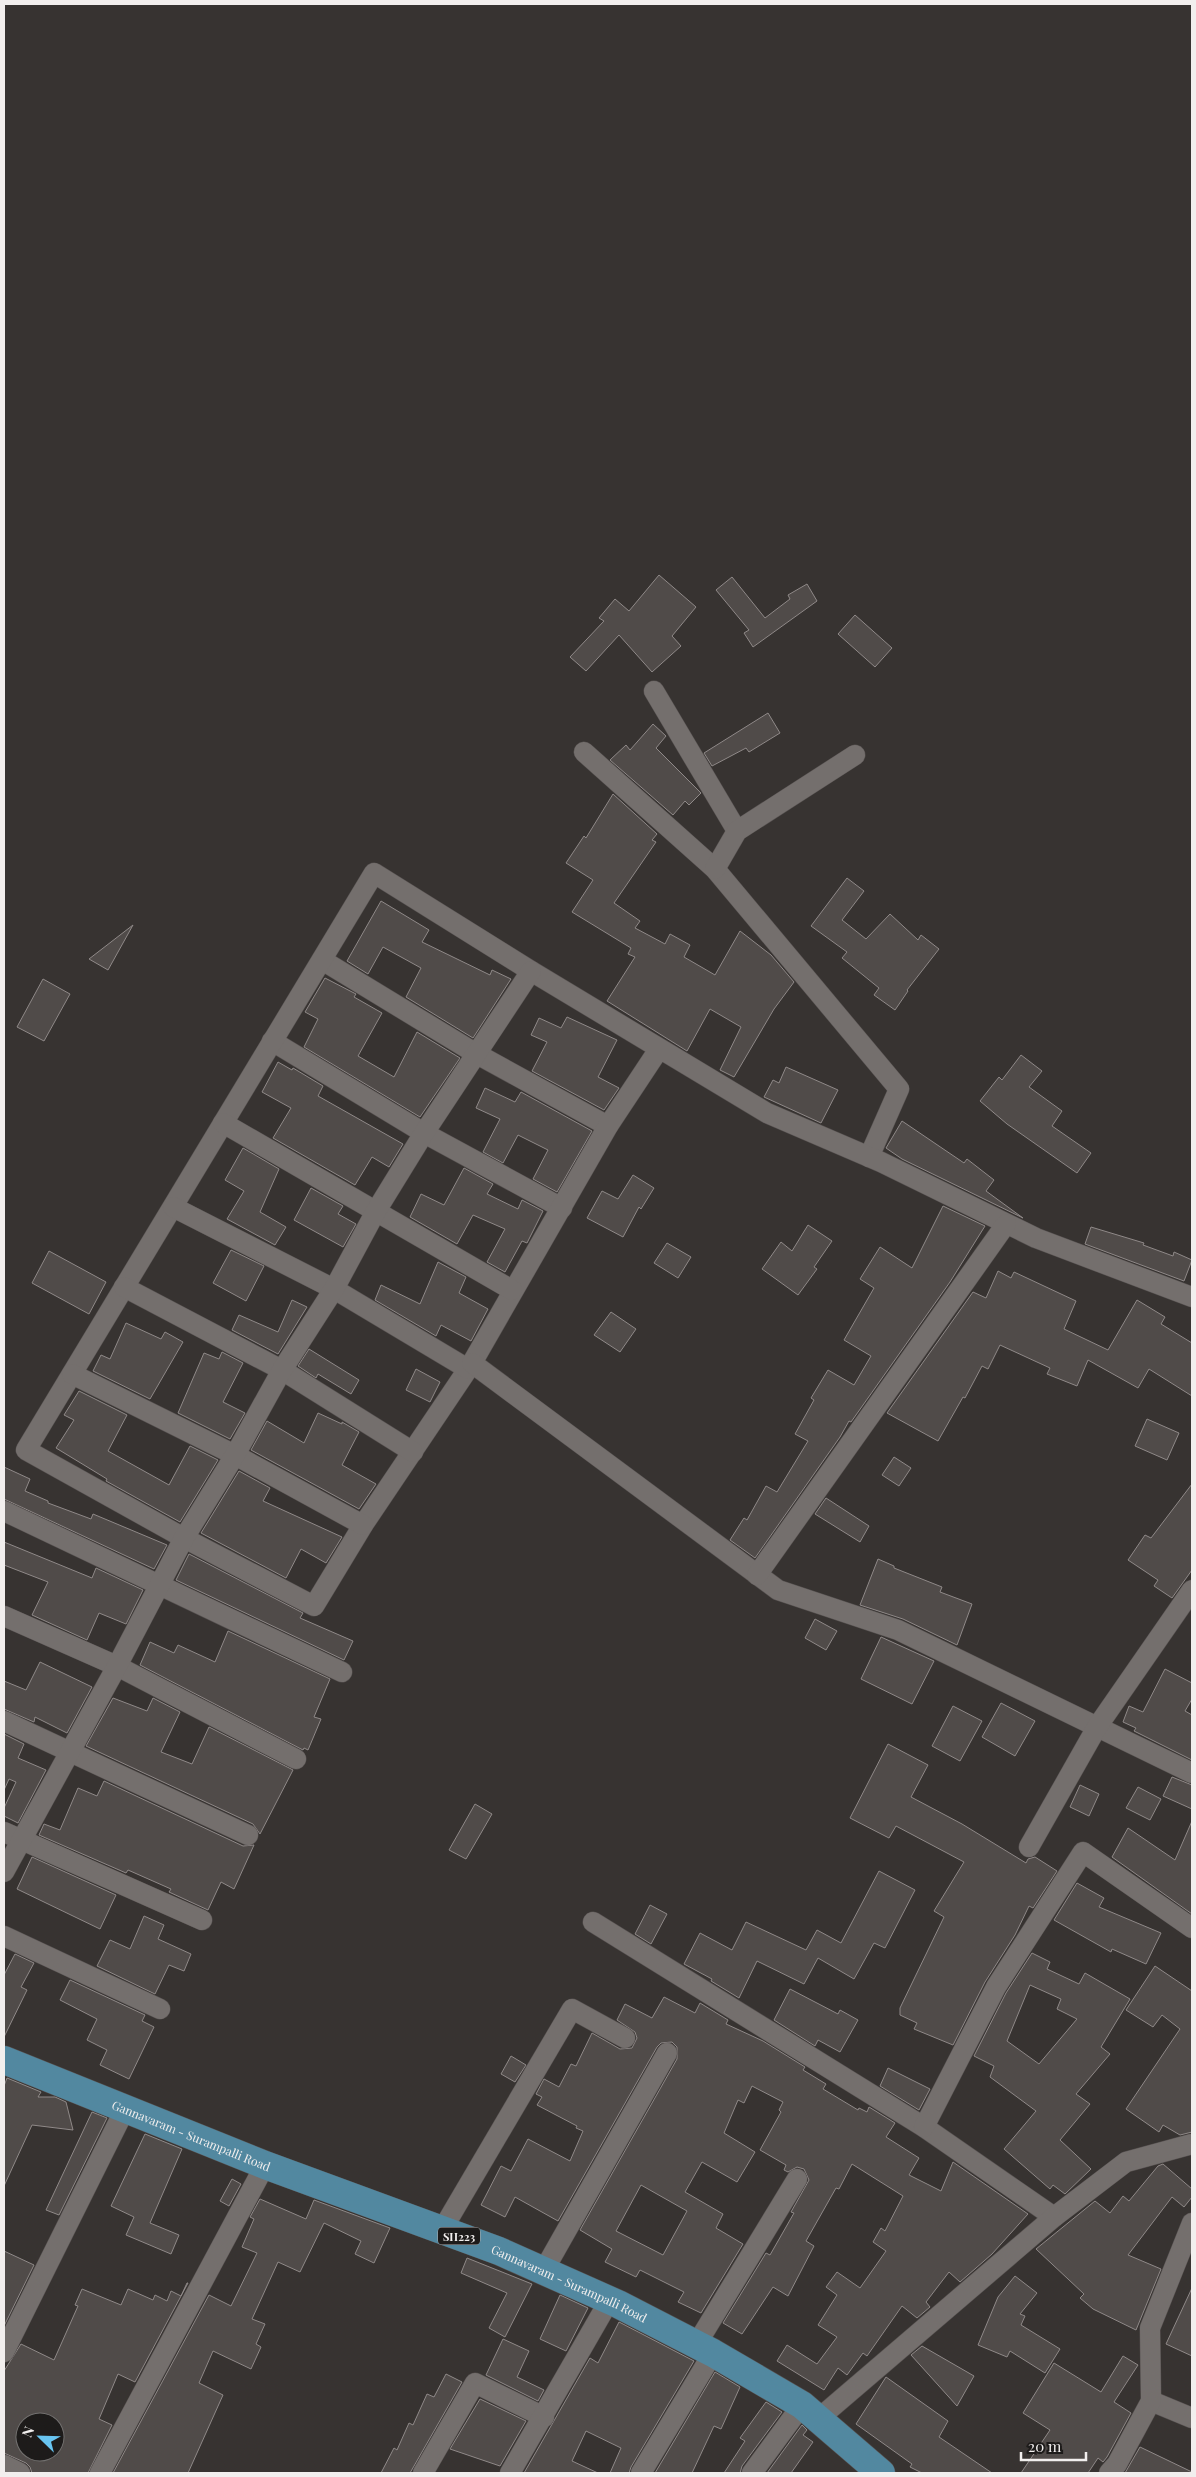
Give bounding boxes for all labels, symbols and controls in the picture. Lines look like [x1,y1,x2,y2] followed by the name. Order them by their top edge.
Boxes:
[110,2096,273,2174] street label: Gannavaram - Surampalli Road
[438,2228,480,2244] road number: SH223
[489,2241,650,2326] street label: Gannavaram - Surampalli Road
[15,2412,65,2462] north arrow
[17,2423,38,2440] text: N
[1021,2430,1086,2462] scale bar
[1028,2436,1062,2456] text: 20 m

